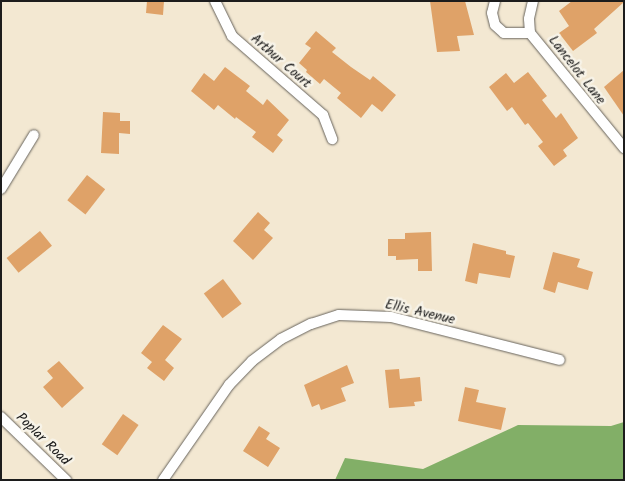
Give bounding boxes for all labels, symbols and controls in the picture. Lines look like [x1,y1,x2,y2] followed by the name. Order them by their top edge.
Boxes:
[247,30,315,92] street label: Arthur Court
[545,32,609,108] street label: Lancelot Lane
[383,296,457,328] street label: Ellis Avenue
[12,409,74,469] street label: Poplar Road

